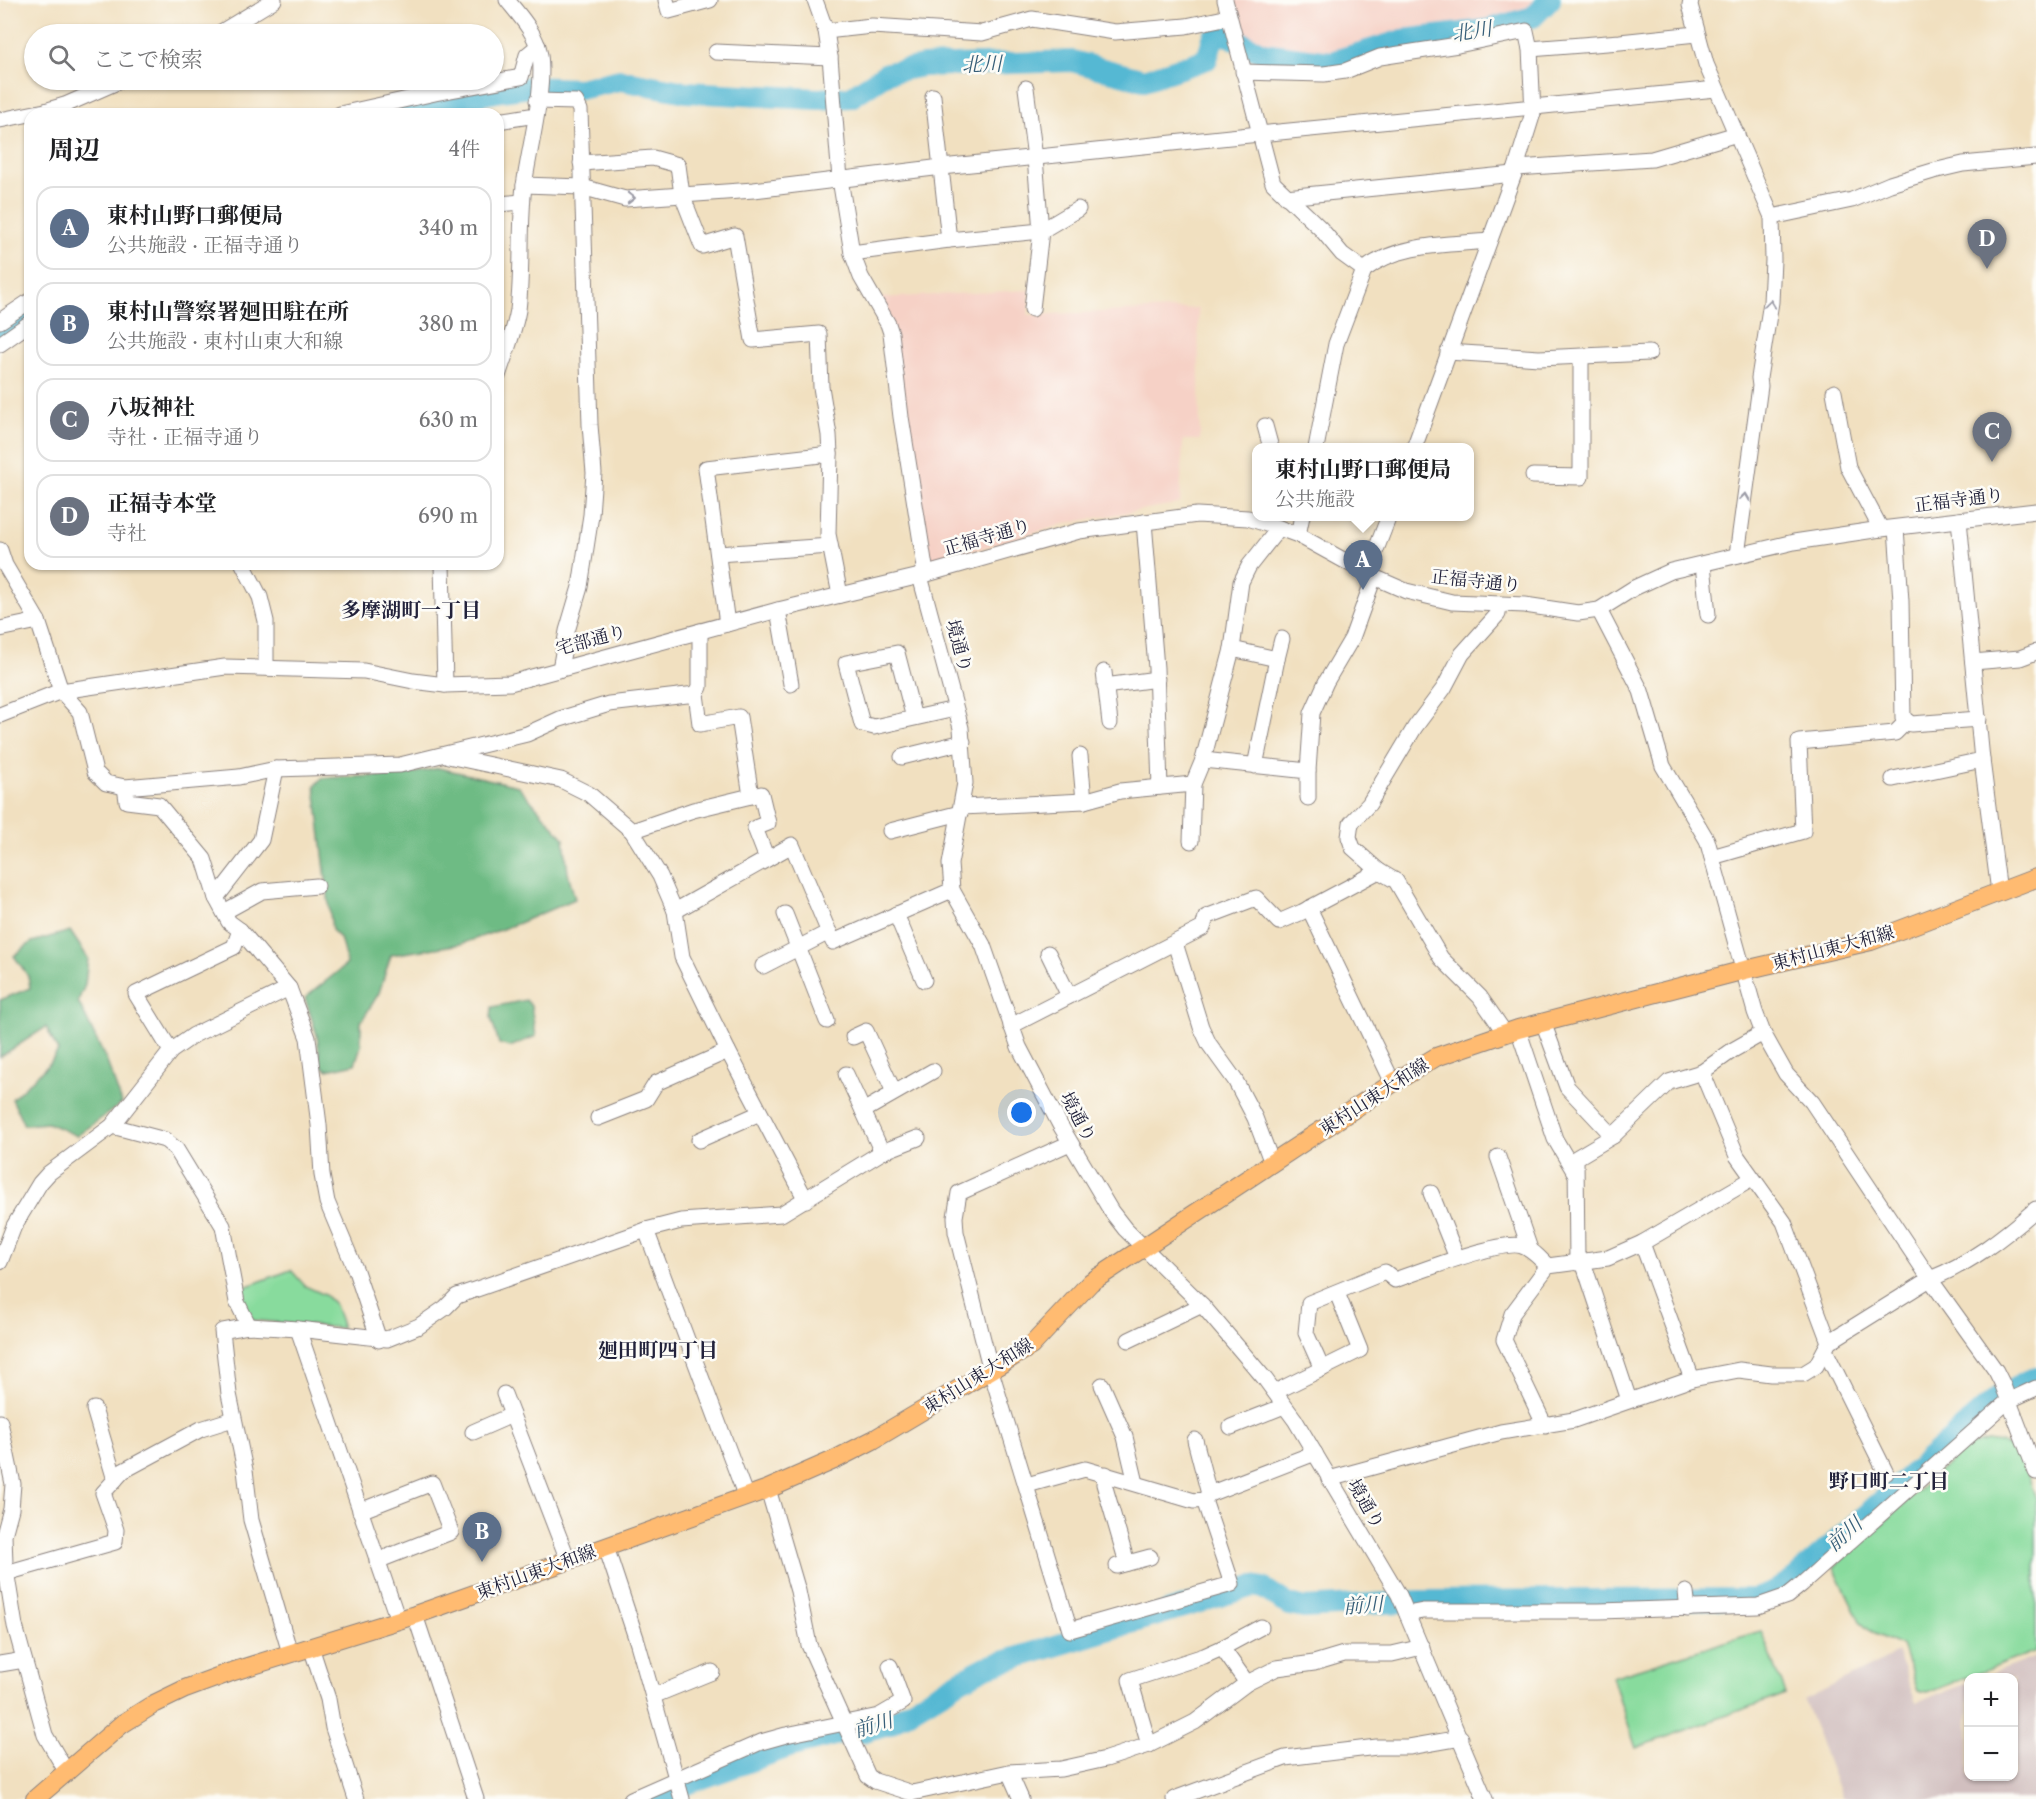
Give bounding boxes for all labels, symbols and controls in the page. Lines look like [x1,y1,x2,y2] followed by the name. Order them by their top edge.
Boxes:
[1450,16,1496,46] water label: 北川
[24,24,504,90] search box
[45,41,78,74] icon: search
[93,46,203,73] text: ここで検索
[962,51,1004,77] water label: 北川
[48,134,100,166] text: 周辺
[448,137,480,161] text: 4件
[627,192,636,204] one-way arrow
[107,202,283,229] text: 東村山野口郵便局
[62,216,77,240] text: A
[419,216,478,240] text: 340 m
[1968,220,2006,269] pin: D
[107,233,303,257] text: 公共施設 · 正福寺通り
[107,298,349,325] text: 東村山警察署廻田駐在所
[1763,299,1776,308] one-way arrow
[62,312,77,336] text: B
[419,312,478,336] text: 380 m
[107,329,343,353] text: 公共施設 · 東村山東大和線
[107,394,195,421] text: 八坂神社
[61,408,78,432] text: C
[419,408,478,432] text: 630 m
[1972,412,2012,462] pin: C
[107,425,263,449] text: 寺社 · 正福寺通り
[1252,443,1474,521] popup
[1275,456,1451,483] text: 東村山野口郵便局
[1913,484,2005,516] street label: 正福寺通り
[1275,487,1355,511] text: 公共施設
[107,490,217,517] text: 正福寺本堂
[1738,492,1750,501] one-way arrow
[61,504,78,528] text: D
[418,504,478,528] text: 690 m
[941,514,1033,560] street label: 正福寺通り
[107,521,147,545] text: 寺社
[1344,540,1382,590] pin: A
[1430,565,1522,597] street label: 正福寺通り
[341,598,481,622] district label: 多摩湖町一丁目
[941,617,977,675] street label: 境通り
[553,620,629,660] street label: 宅部通り
[1769,921,1897,975] street label: 東村山東大和線
[1315,1053,1433,1141] street label: 東村山東大和線
[1056,1088,1100,1146] street label: 境通り
[1007,1098,1036,1127] your location
[919,1333,1037,1419] street label: 東村山東大和線
[598,1338,718,1362] district label: 廻田町四丁目
[1829,1469,1949,1493] district label: 野口町二丁目
[1343,1475,1389,1533] street label: 境通り
[1821,1510,1868,1556] water label: 前川
[462,1512,502,1562] pin: B
[473,1540,599,1604] street label: 東村山東大和線
[1342,1591,1386,1618] water label: 前川
[1964,1673,2018,1781] map controls
[1964,1673,2018,1727] button: +
[850,1707,898,1742] water label: 前川
[1964,1727,2018,1781] button: −

